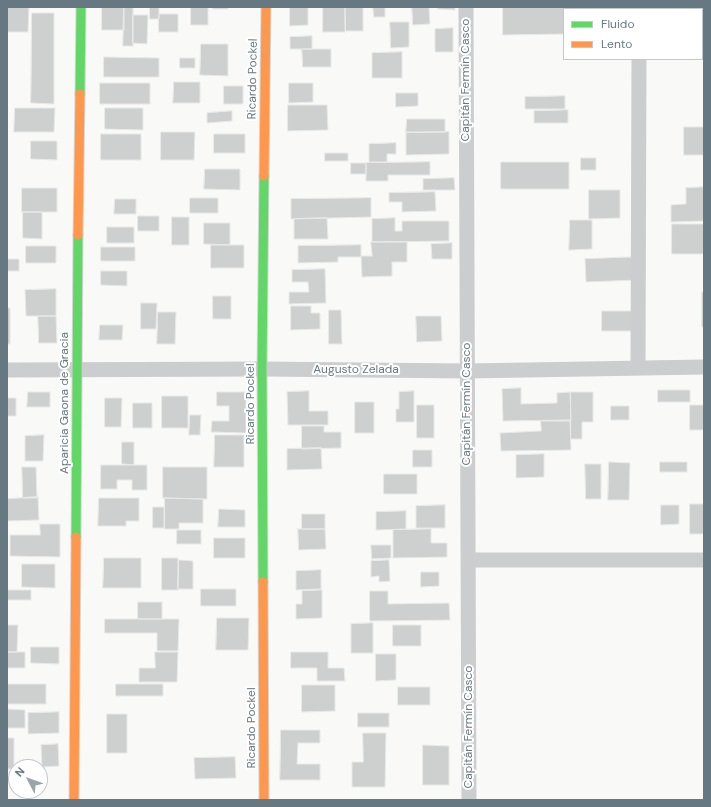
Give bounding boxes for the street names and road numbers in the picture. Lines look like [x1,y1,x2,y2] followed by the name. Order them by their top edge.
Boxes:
[459,19,473,141] street label: Capitán Fermín Casco
[245,38,261,120] street label: Ricardo Pockel
[58,332,72,474] street label: Aparicia Gaona de Gracia
[460,343,474,465] street label: Capitán Fermín Casco
[244,363,258,445] street label: Ricardo Pockel
[313,363,399,377] street label: Augusto Zelada
[462,666,476,788] street label: Capitán Fermín Casco
[245,687,259,769] street label: Ricardo Pockel

